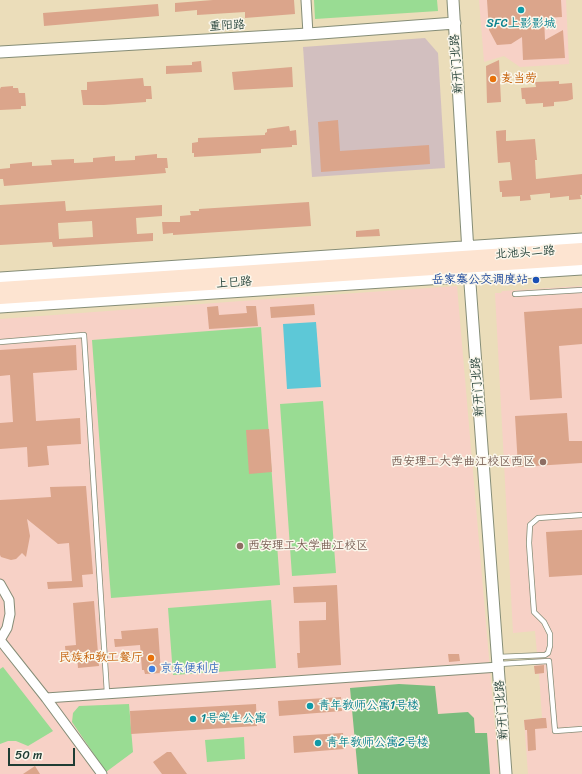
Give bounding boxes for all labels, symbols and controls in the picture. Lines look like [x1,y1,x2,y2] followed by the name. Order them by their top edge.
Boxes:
[516,5,526,15] marker: SFC上影影城
[486,17,556,31] place label: SFC上影影城
[209,18,245,34] street label: 重阳路
[448,34,466,94] street label: 新开门北路
[501,72,537,86] place label: 麦当劳
[488,74,498,84] marker: 麦当劳
[495,244,555,262] street label: 北池头二路
[432,273,528,287] place label: 岳家寨公交调度站
[216,275,252,291] street label: 上巳路
[531,275,541,285] marker: 岳家寨公交调度站
[469,357,487,417] street label: 新开门北路
[391,455,535,469] place label: 西安理工大学曲江校区西区
[538,457,548,467] marker: 西安理工大学曲江校区西区
[248,539,368,553] place label: 西安理工大学曲江校区
[235,541,245,551] marker: 西安理工大学曲江校区
[59,651,143,665] place label: 民族和教工餐厅
[146,653,156,663] marker: 民族和教工餐厅
[160,662,220,676] place label: 京东便利店
[147,664,157,674] marker: 京东便利店
[493,680,511,740] street label: 新开门北路
[318,699,419,713] place label: 青年教师公寓1号楼
[305,701,315,711] marker: 青年教师公寓1号楼
[201,712,266,726] place label: 1号学生公寓
[188,714,198,724] marker: 1号学生公寓
[326,736,429,750] place label: 青年教师公寓2号楼
[313,738,323,748] marker: 青年教师公寓2号楼
[10,740,77,766] scale bar
[15,744,42,766] text: 50 m

